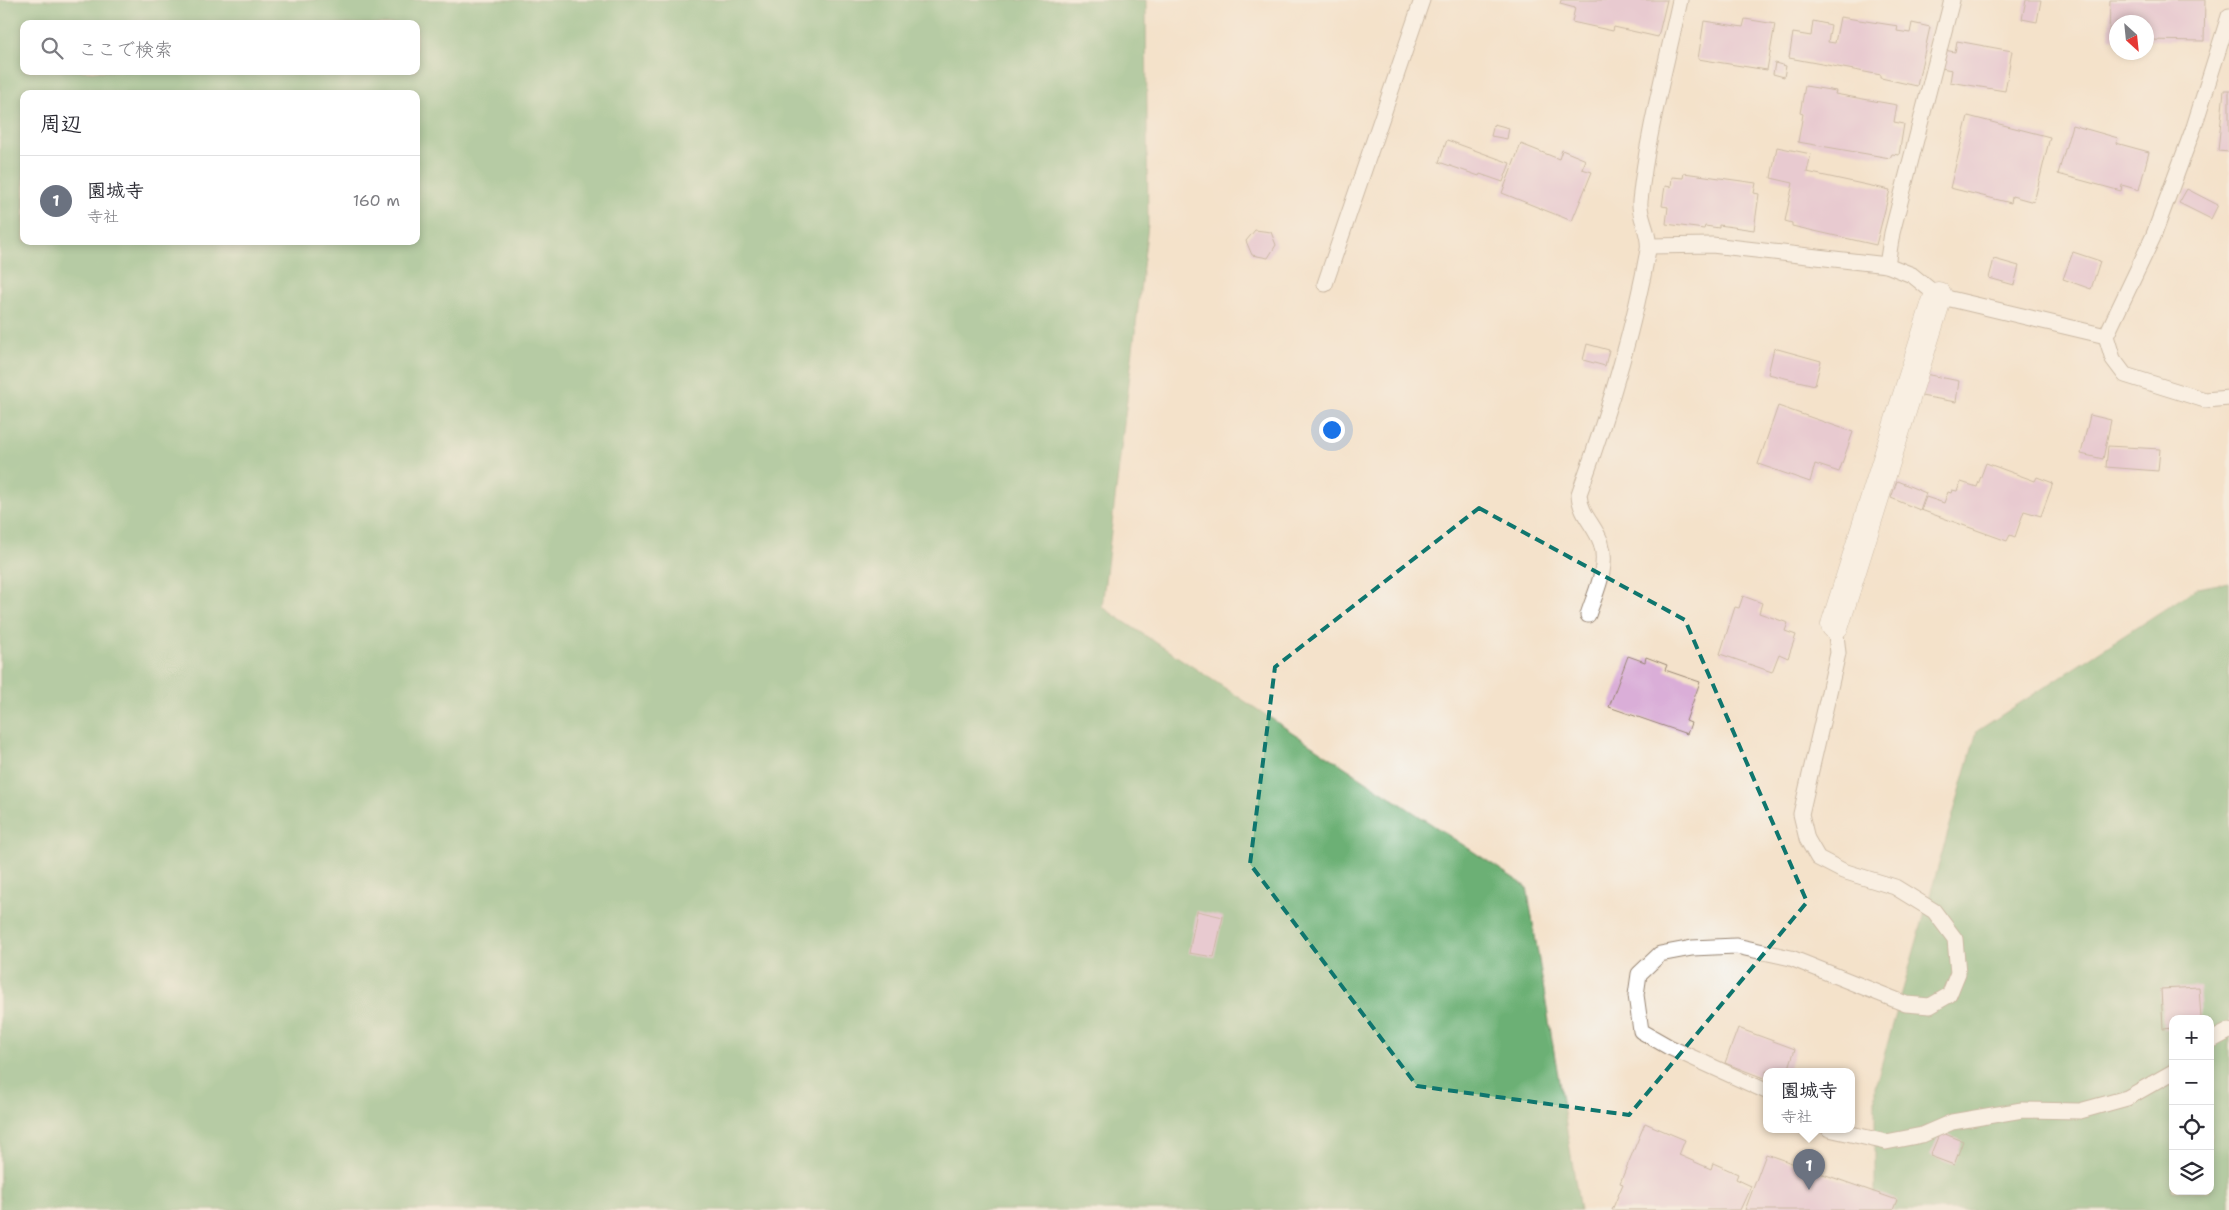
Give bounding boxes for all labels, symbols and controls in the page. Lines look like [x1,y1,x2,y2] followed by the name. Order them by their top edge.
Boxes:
[2109,15,2154,60] north arrow
[20,20,420,75] search box
[38,34,66,62] icon: search
[78,37,173,62] text: ここで検索
[40,110,82,138] text: 周辺
[87,178,144,203] text: 園城寺
[52,190,60,211] text: 1
[353,190,400,211] text: 160 m
[87,206,119,227] text: 寺社
[1319,417,1345,443] your location
[2169,1015,2214,1195] map controls
[2169,1015,2214,1060] button: +
[2169,1060,2214,1105] button: −
[1763,1068,1855,1133] popup
[1780,1078,1838,1103] text: 園城寺
[2169,1105,2214,1150] button: locate
[1780,1106,1813,1127] text: 寺社
[1793,1149,1825,1190] pin: 1
[2169,1150,2214,1195] button: layers

